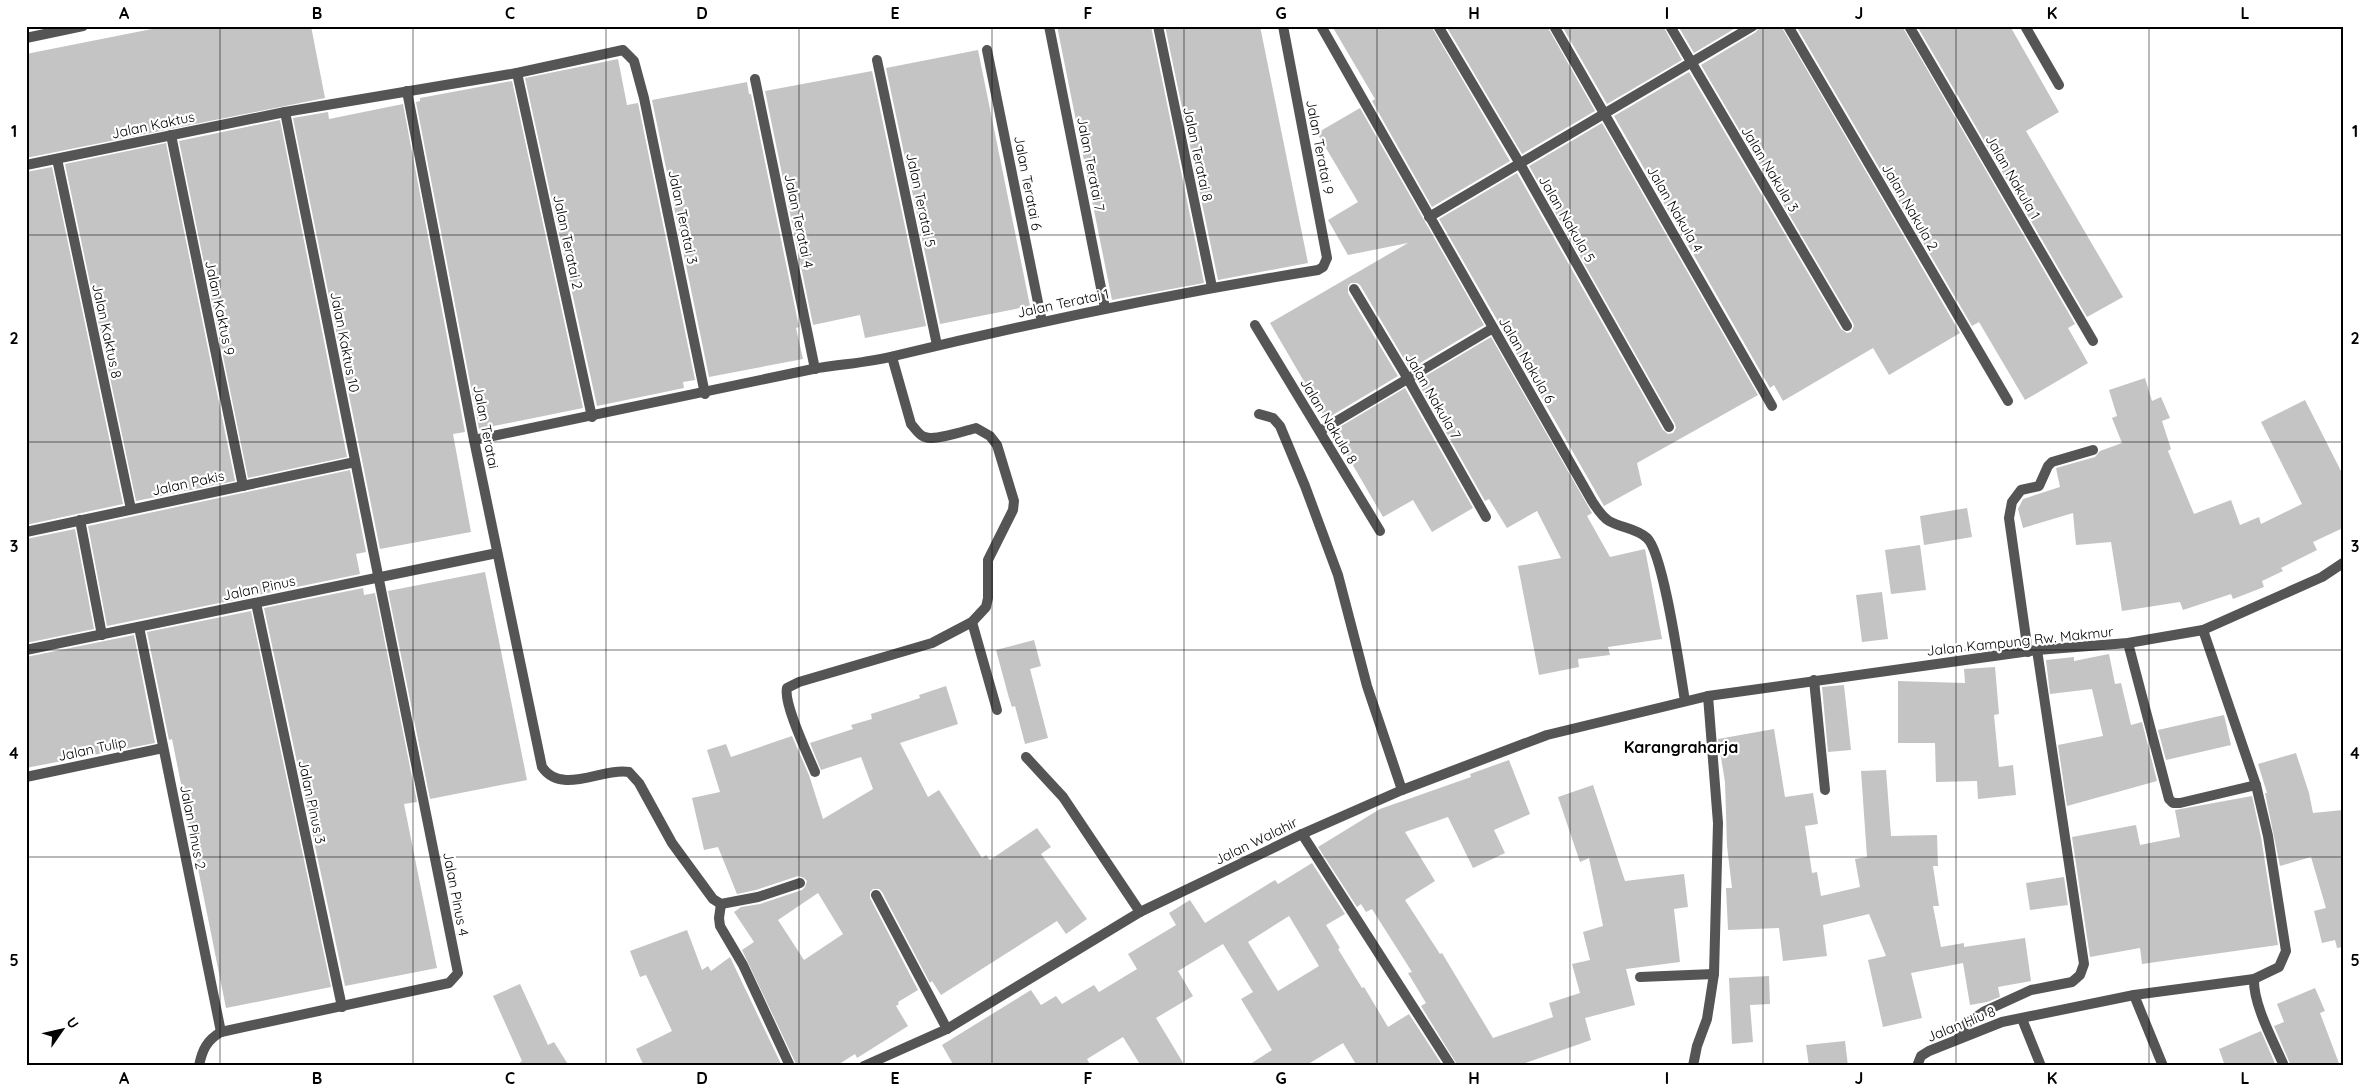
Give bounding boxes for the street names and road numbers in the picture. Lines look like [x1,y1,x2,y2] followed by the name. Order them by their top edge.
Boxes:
[1302,98,1338,196] street label: Jalan Teratai 9
[1179,105,1217,203] street label: Jalan Teratai 8
[110,107,196,143] street label: Jalan Kaktus
[1073,115,1109,213] street label: Jalan Teratai 7
[1737,123,1803,215] street label: Jalan Nakula 3
[1981,131,2045,223] street label: Jalan Nakula 1
[1010,134,1046,232] street label: Jalan Teratai 6
[902,151,940,249] street label: Jalan Teratai 5
[1878,160,1942,254] street label: Jalan Nakula 2
[1643,162,1707,256] street label: Jalan Nakula 4
[664,168,702,266] street label: Jalan Teratai 3
[780,172,818,270] street label: Jalan Teratai 4
[1535,172,1599,266] street label: Jalan Nakula 5
[549,193,587,291] street label: Jalan Teratai 2
[201,259,239,357] street label: Jalan Kaktus 9
[88,282,126,380] street label: Jalan Kaktus 8
[1015,284,1111,322] street label: Jalan Teratai 1
[326,290,364,394] street label: Jalan Kaktus 10
[1495,313,1559,407] street label: Jalan Nakula 6
[1401,350,1465,442] street label: Jalan Nakula 7
[1296,375,1362,467] street label: Jalan Nakula 8
[469,384,503,470] street label: Jalan Teratai
[150,467,226,499] street label: Jalan Pakis
[221,571,297,605] street label: Jalan Pinus
[1926,622,2115,660] street label: Jalan Kampung Rw. Makmur
[56,733,128,765] street label: Jalan Tulip
[294,758,330,846] street label: Jalan Pinus 3
[176,783,210,871] street label: Jalan Pinus 2
[1212,813,1301,869] street label: Jalan Walahir
[439,850,473,938] street label: Jalan Pinus 4
[1924,1002,1998,1046] street label: Jalan Hiu 8

